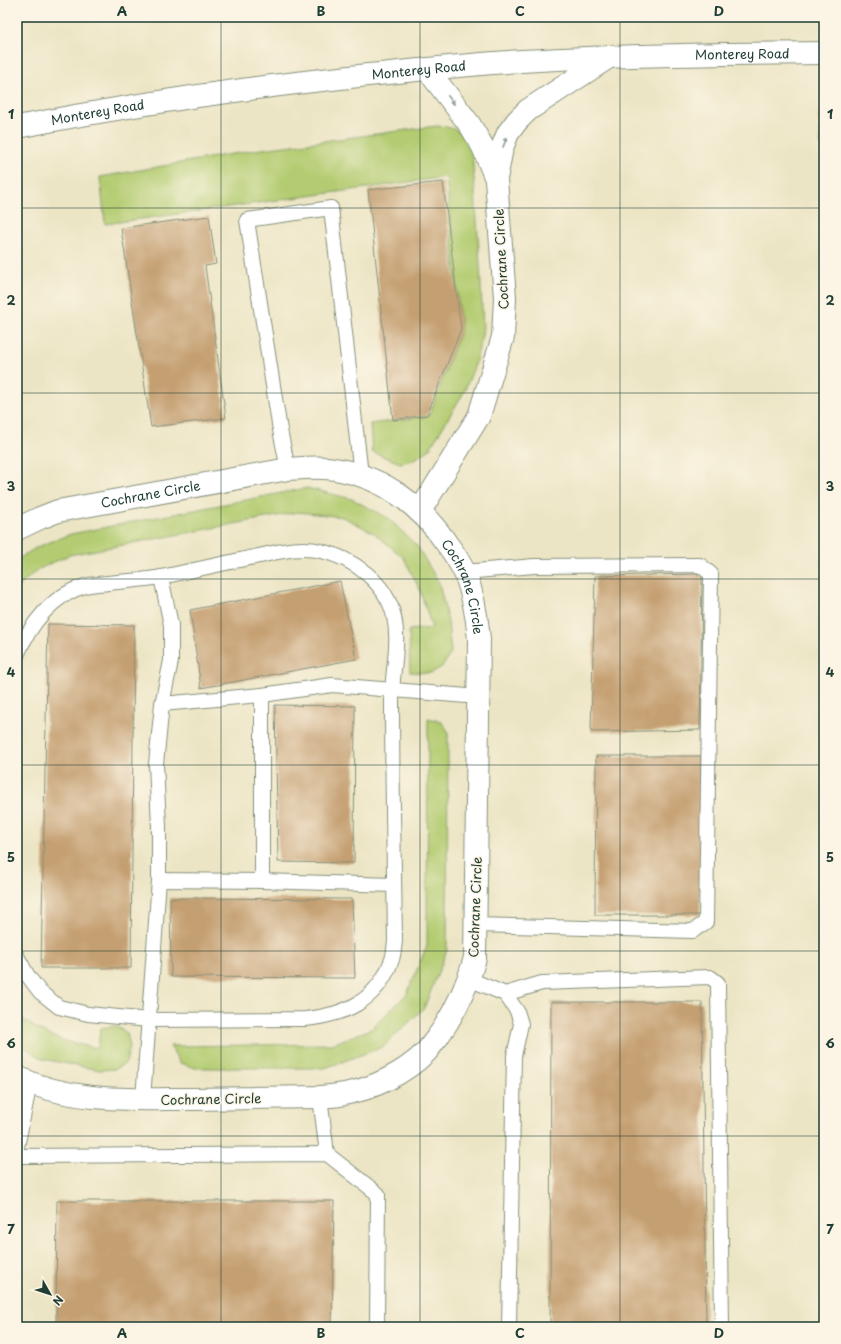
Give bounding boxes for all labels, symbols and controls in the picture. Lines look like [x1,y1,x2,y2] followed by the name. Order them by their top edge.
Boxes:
[117,1,127,20] text: A
[317,1,326,20] text: B
[515,1,525,20] text: C
[714,1,724,20] text: D
[695,43,790,64] street label: Monterey Road
[371,55,467,84] street label: Monterey Road
[49,94,146,129] street label: Monterey Road
[447,95,455,106] one-way arrow
[8,104,14,123] text: 1
[827,104,833,123] text: 1
[502,135,508,147] one-way arrow
[488,208,513,310] street label: Cochrane Circle
[6,290,16,309] text: 2
[825,290,835,309] text: 2
[99,475,202,512] street label: Cochrane Circle
[7,476,16,495] text: 3
[826,476,835,495] text: 3
[437,535,489,635] street label: Cochrane Circle
[7,662,16,681] text: 4
[826,662,835,681] text: 4
[7,847,15,866] text: 5
[826,847,834,866] text: 5
[463,856,486,958] street label: Cochrane Circle
[6,1033,16,1052] text: 6
[825,1033,835,1052] text: 6
[160,1088,262,1109] street label: Cochrane Circle
[7,1219,15,1238] text: 7
[826,1219,834,1238] text: 7
[30,1274,70,1314] north arrow
[49,1292,68,1310] text: N
[117,1323,127,1342] text: A
[317,1323,326,1342] text: B
[515,1323,525,1342] text: C
[714,1323,724,1342] text: D

